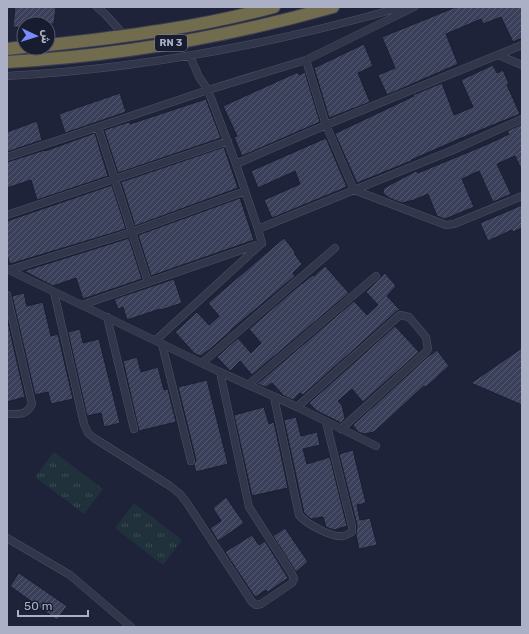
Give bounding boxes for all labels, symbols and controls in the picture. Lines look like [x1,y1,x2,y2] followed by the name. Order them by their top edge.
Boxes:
[16,16,56,56] north arrow
[39,29,52,44] text: ش
[155,35,187,51] road number: RN 3
[18,592,88,618] scale bar
[24,599,52,613] text: 50 m

